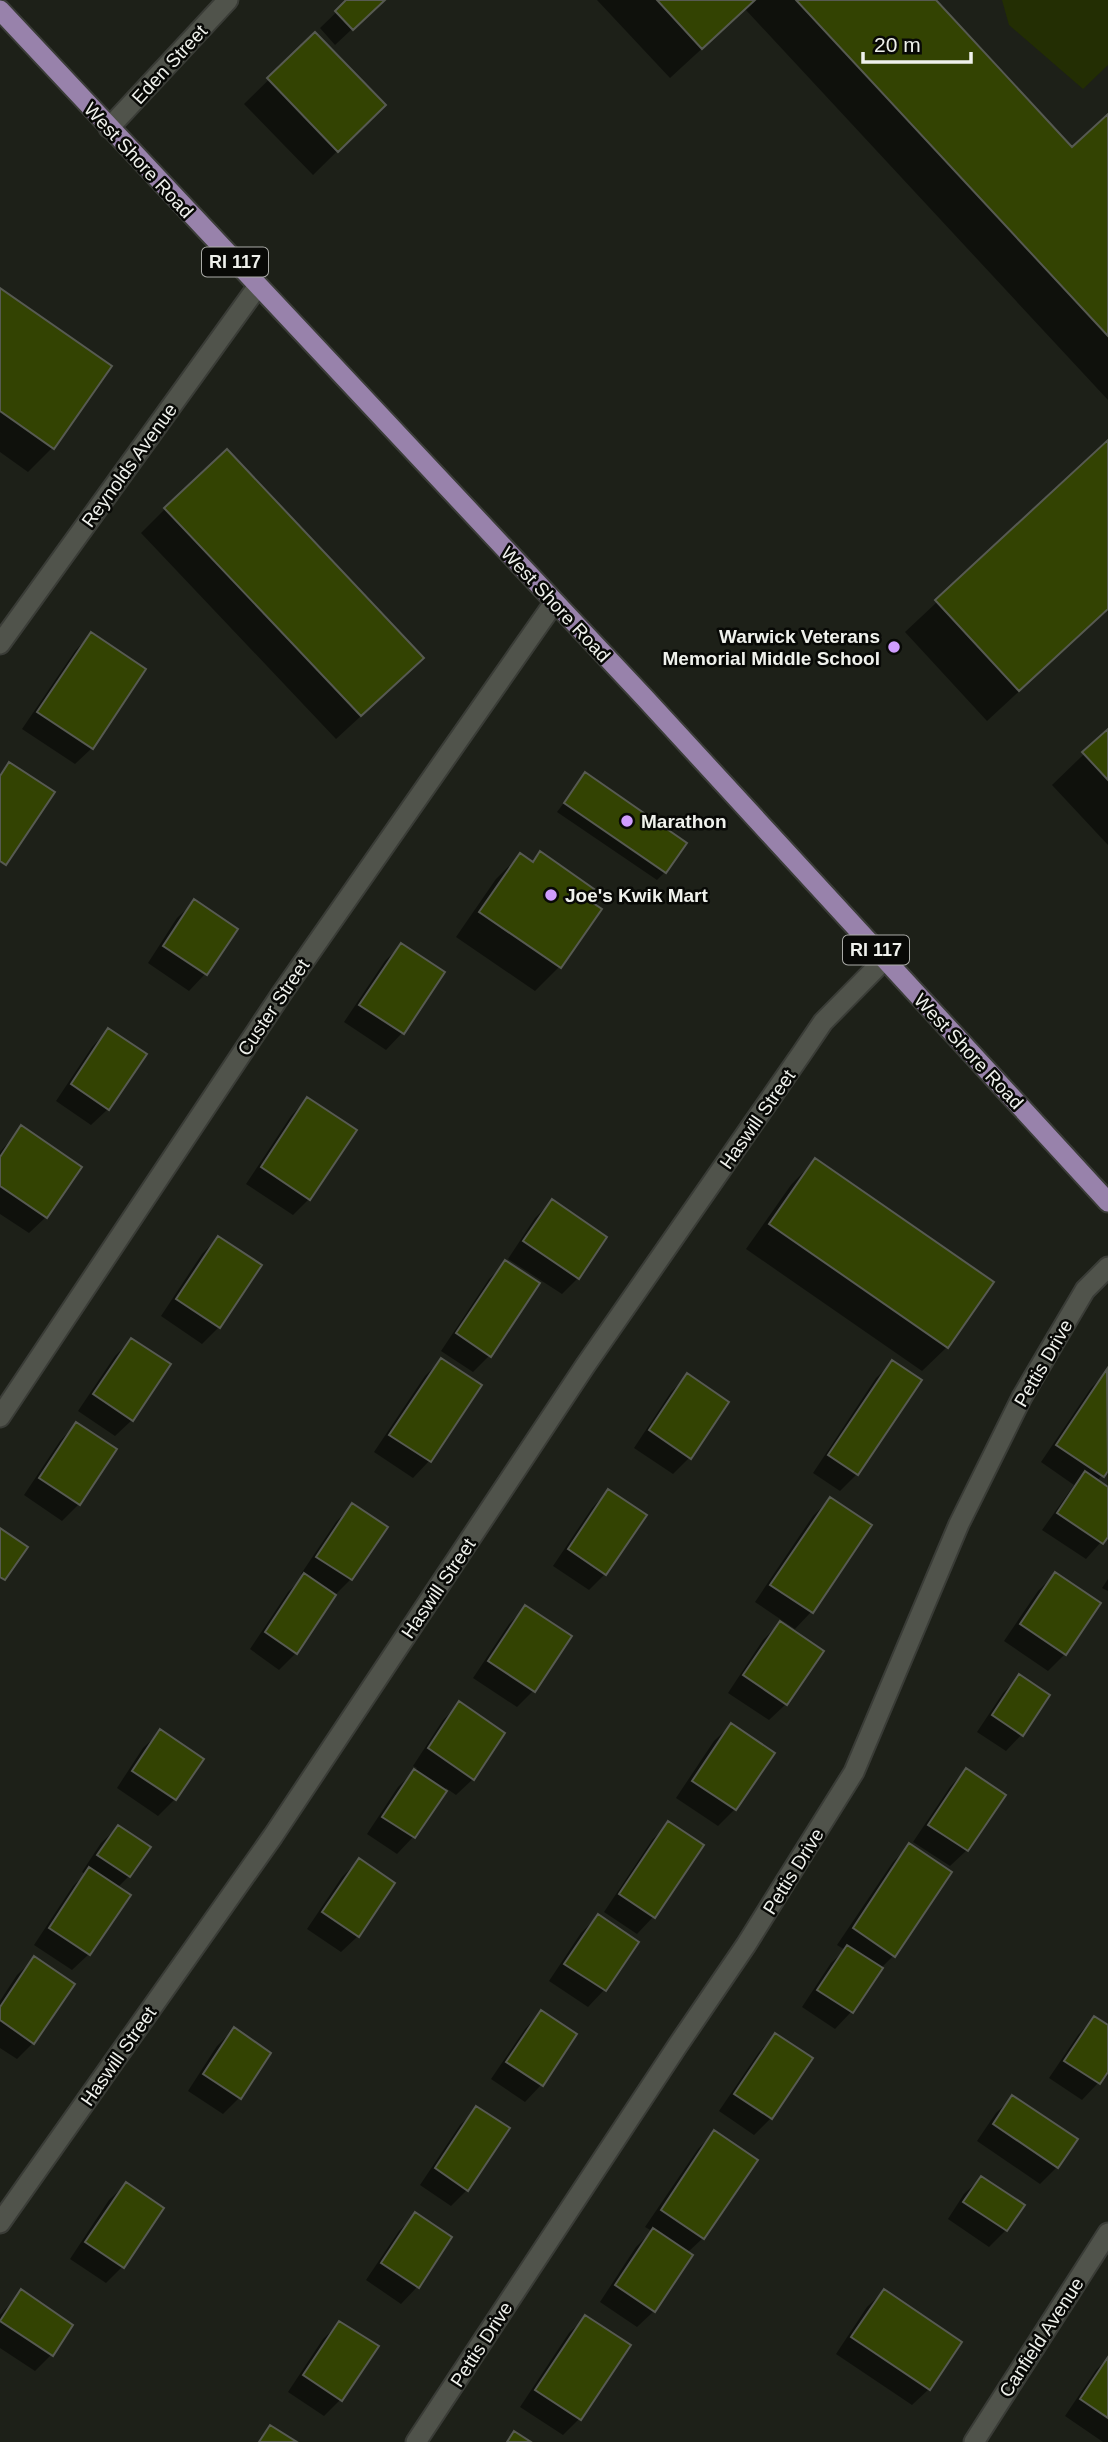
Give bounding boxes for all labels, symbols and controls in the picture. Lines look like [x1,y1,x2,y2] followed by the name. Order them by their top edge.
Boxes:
[127,20,212,108] street label: Eden Street
[863,21,972,65] scale bar
[874,33,921,56] text: 20 m
[80,98,197,222] street label: West Shore Road
[202,248,268,276] road number: RI 117
[78,399,181,531] street label: Reynolds Avenue
[497,542,614,666] street label: West Shore Road
[663,626,880,669] place label: Warwick Veterans Memorial Middle School
[886,639,902,655] marker: Warwick Veterans Memorial Middle School
[641,811,727,832] place label: Marathon
[619,813,635,829] marker: Marathon
[565,885,709,906] place label: Joe's Kwik Mart
[543,887,559,903] marker: Joe's Kwik Mart
[843,936,909,965] road number: RI 117
[233,954,314,1060] street label: Custer Street
[910,989,1027,1113] street label: West Shore Road
[715,1065,800,1173] street label: Haswill Street
[1010,1316,1077,1411] street label: Pettis Drive
[397,1534,480,1642] street label: Haswill Street
[759,1825,828,1918] street label: Pettis Drive
[76,2002,161,2110] street label: Haswill Street
[995,2274,1088,2401] street label: Canfield Avenue
[446,2298,517,2391] street label: Pettis Drive

